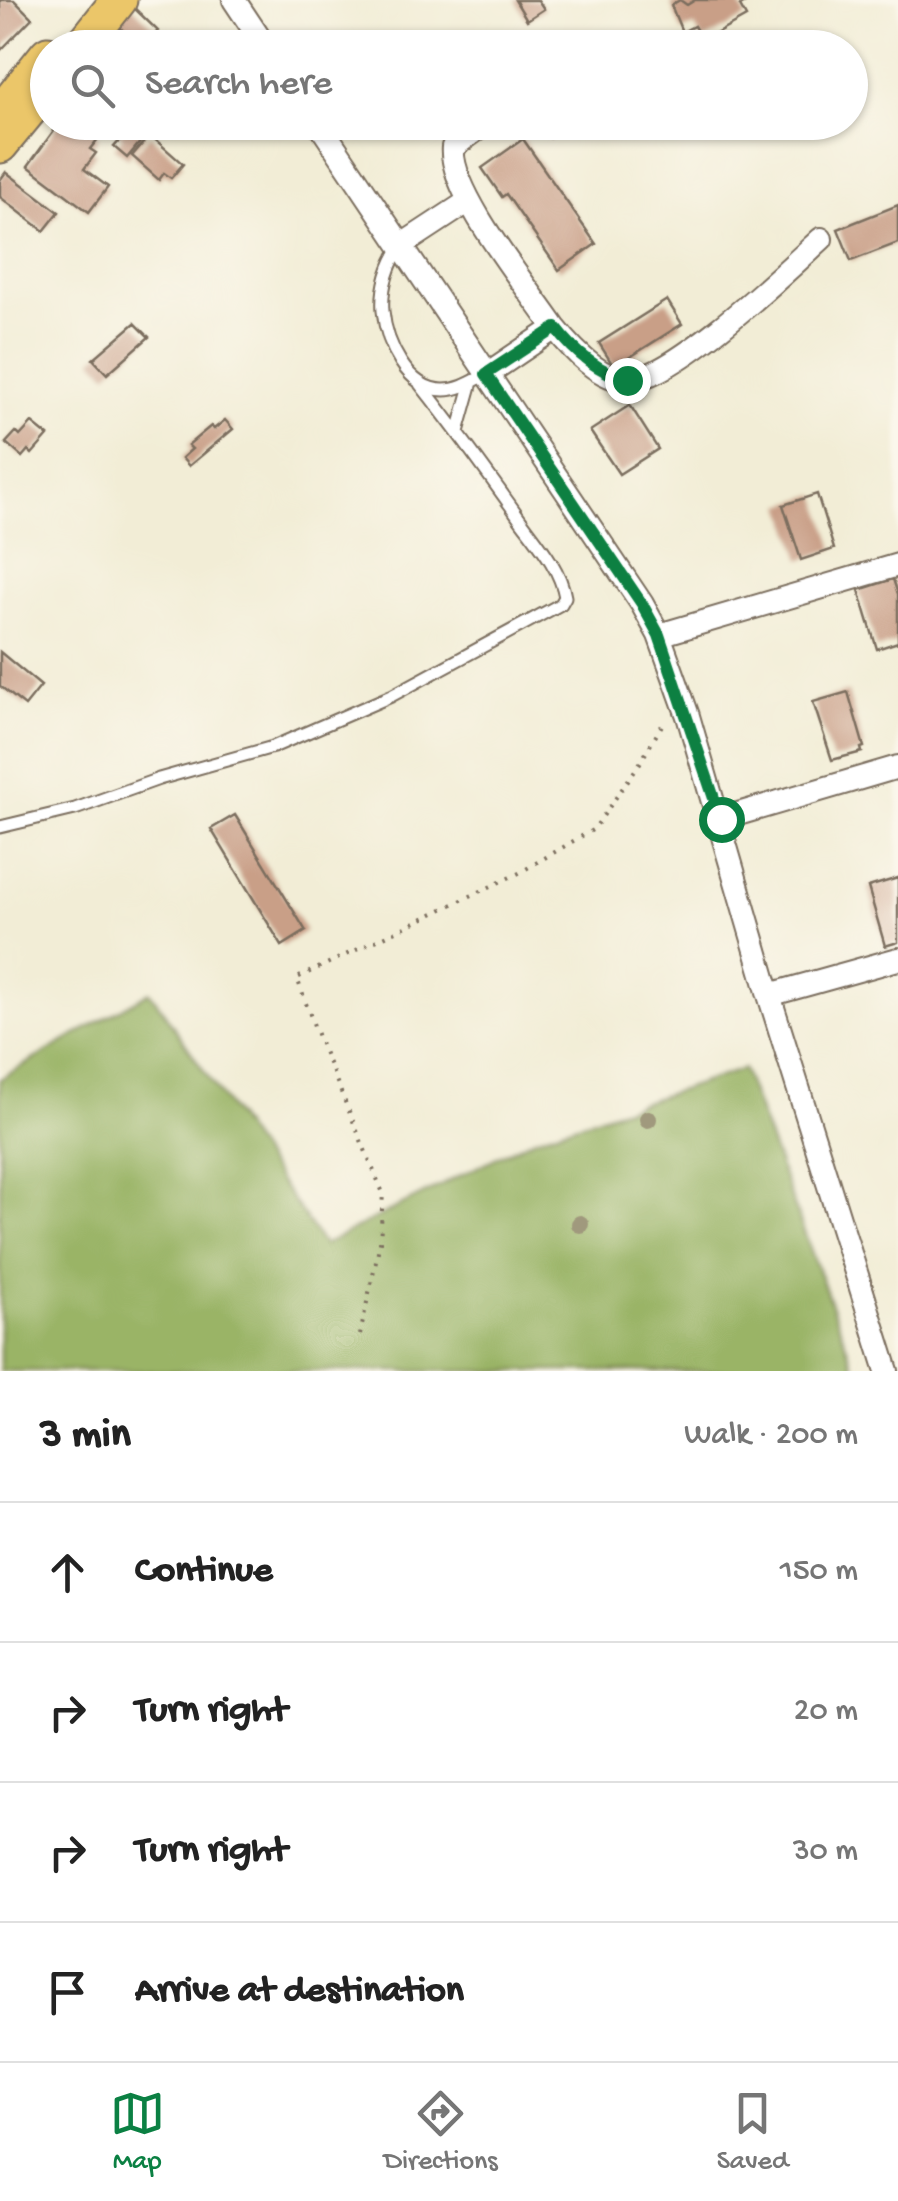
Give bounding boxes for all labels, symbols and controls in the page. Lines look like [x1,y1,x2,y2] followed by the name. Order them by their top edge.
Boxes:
[30,30,868,140] search box
[65,58,120,113] icon: search
[145,63,332,107] text: Search here
[605,358,651,404] route end
[699,797,745,843] route start
[40,1412,131,1461] text: 3 min
[684,1417,858,1455] text: Walk · 200 m
[40,1545,95,1600] icon: ahead
[135,1550,273,1594] text: Continue
[780,1553,858,1591] text: 150 m
[40,1685,95,1740] icon: right
[135,1690,287,1734] text: Turn right
[794,1693,858,1731] text: 20 m
[40,1825,95,1880] icon: right
[135,1830,287,1874] text: Turn right
[793,1833,858,1871] text: 30 m
[40,1965,95,2020] icon: arrive
[135,1970,464,2014] text: Arrive at destination
[110,2086,165,2179] tab: Map
[384,2086,498,2179] tab: Directions
[717,2086,788,2179] tab: Saved

